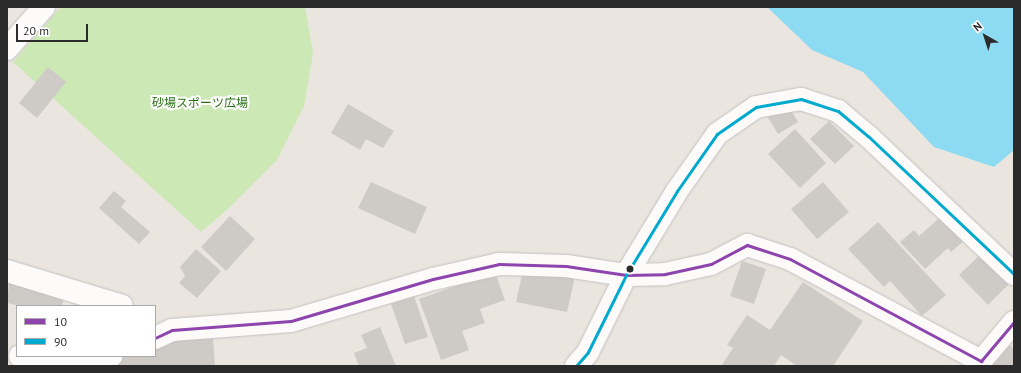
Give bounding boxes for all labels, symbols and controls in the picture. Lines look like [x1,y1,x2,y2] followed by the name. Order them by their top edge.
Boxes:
[18,16,90,42] scale bar
[965,16,1005,56] north arrow
[970,19,985,34] text: N
[23,23,49,38] text: 20 m
[152,96,248,110] park label: 砂場スポーツ広場
[625,264,635,274] unlabelled marker
[16,305,156,357] legend
[54,314,67,329] text: 10
[54,334,67,349] text: 90

